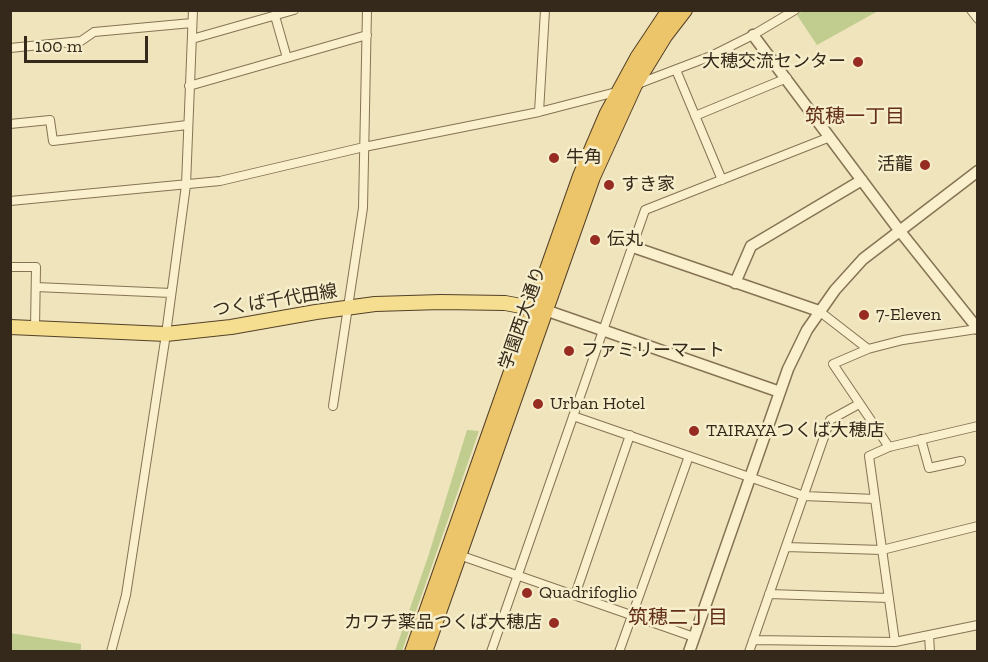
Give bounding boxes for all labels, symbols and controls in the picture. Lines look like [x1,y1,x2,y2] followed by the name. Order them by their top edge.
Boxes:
[27,24,152,62] scale bar
[35,35,82,57] text: 100 m
[702,51,846,73] place label: 大穂交流センター
[851,55,865,69] marker: 大穂交流センター
[805,105,905,129] district label: 筑穂一丁目
[566,147,602,169] place label: 牛角
[547,151,561,165] marker: 牛角
[877,154,913,176] place label: 活龍
[918,158,932,172] marker: 活龍
[621,174,675,196] place label: すき家
[602,178,616,192] marker: すき家
[607,229,643,251] place label: 伝丸
[588,233,602,247] marker: 伝丸
[495,263,551,373] street label: 学園西大通り
[211,280,339,322] street label: つくば千代田線
[876,304,941,326] place label: 7-Eleven
[857,308,871,322] marker: 7-Eleven
[581,340,725,362] place label: ファミリーマート
[562,344,576,358] marker: ファミリーマート
[550,393,645,415] place label: Urban Hotel
[531,397,545,411] marker: Urban Hotel
[706,420,884,442] place label: TAIRAYAつくば大穂店
[687,424,701,438] marker: TAIRAYAつくば大穂店
[539,582,637,604] place label: Quadrifoglio
[520,586,534,600] marker: Quadrifoglio
[628,606,728,630] district label: 筑穂二丁目
[344,612,542,634] place label: カワチ薬品つくば大穂店
[547,616,561,630] marker: カワチ薬品つくば大穂店

